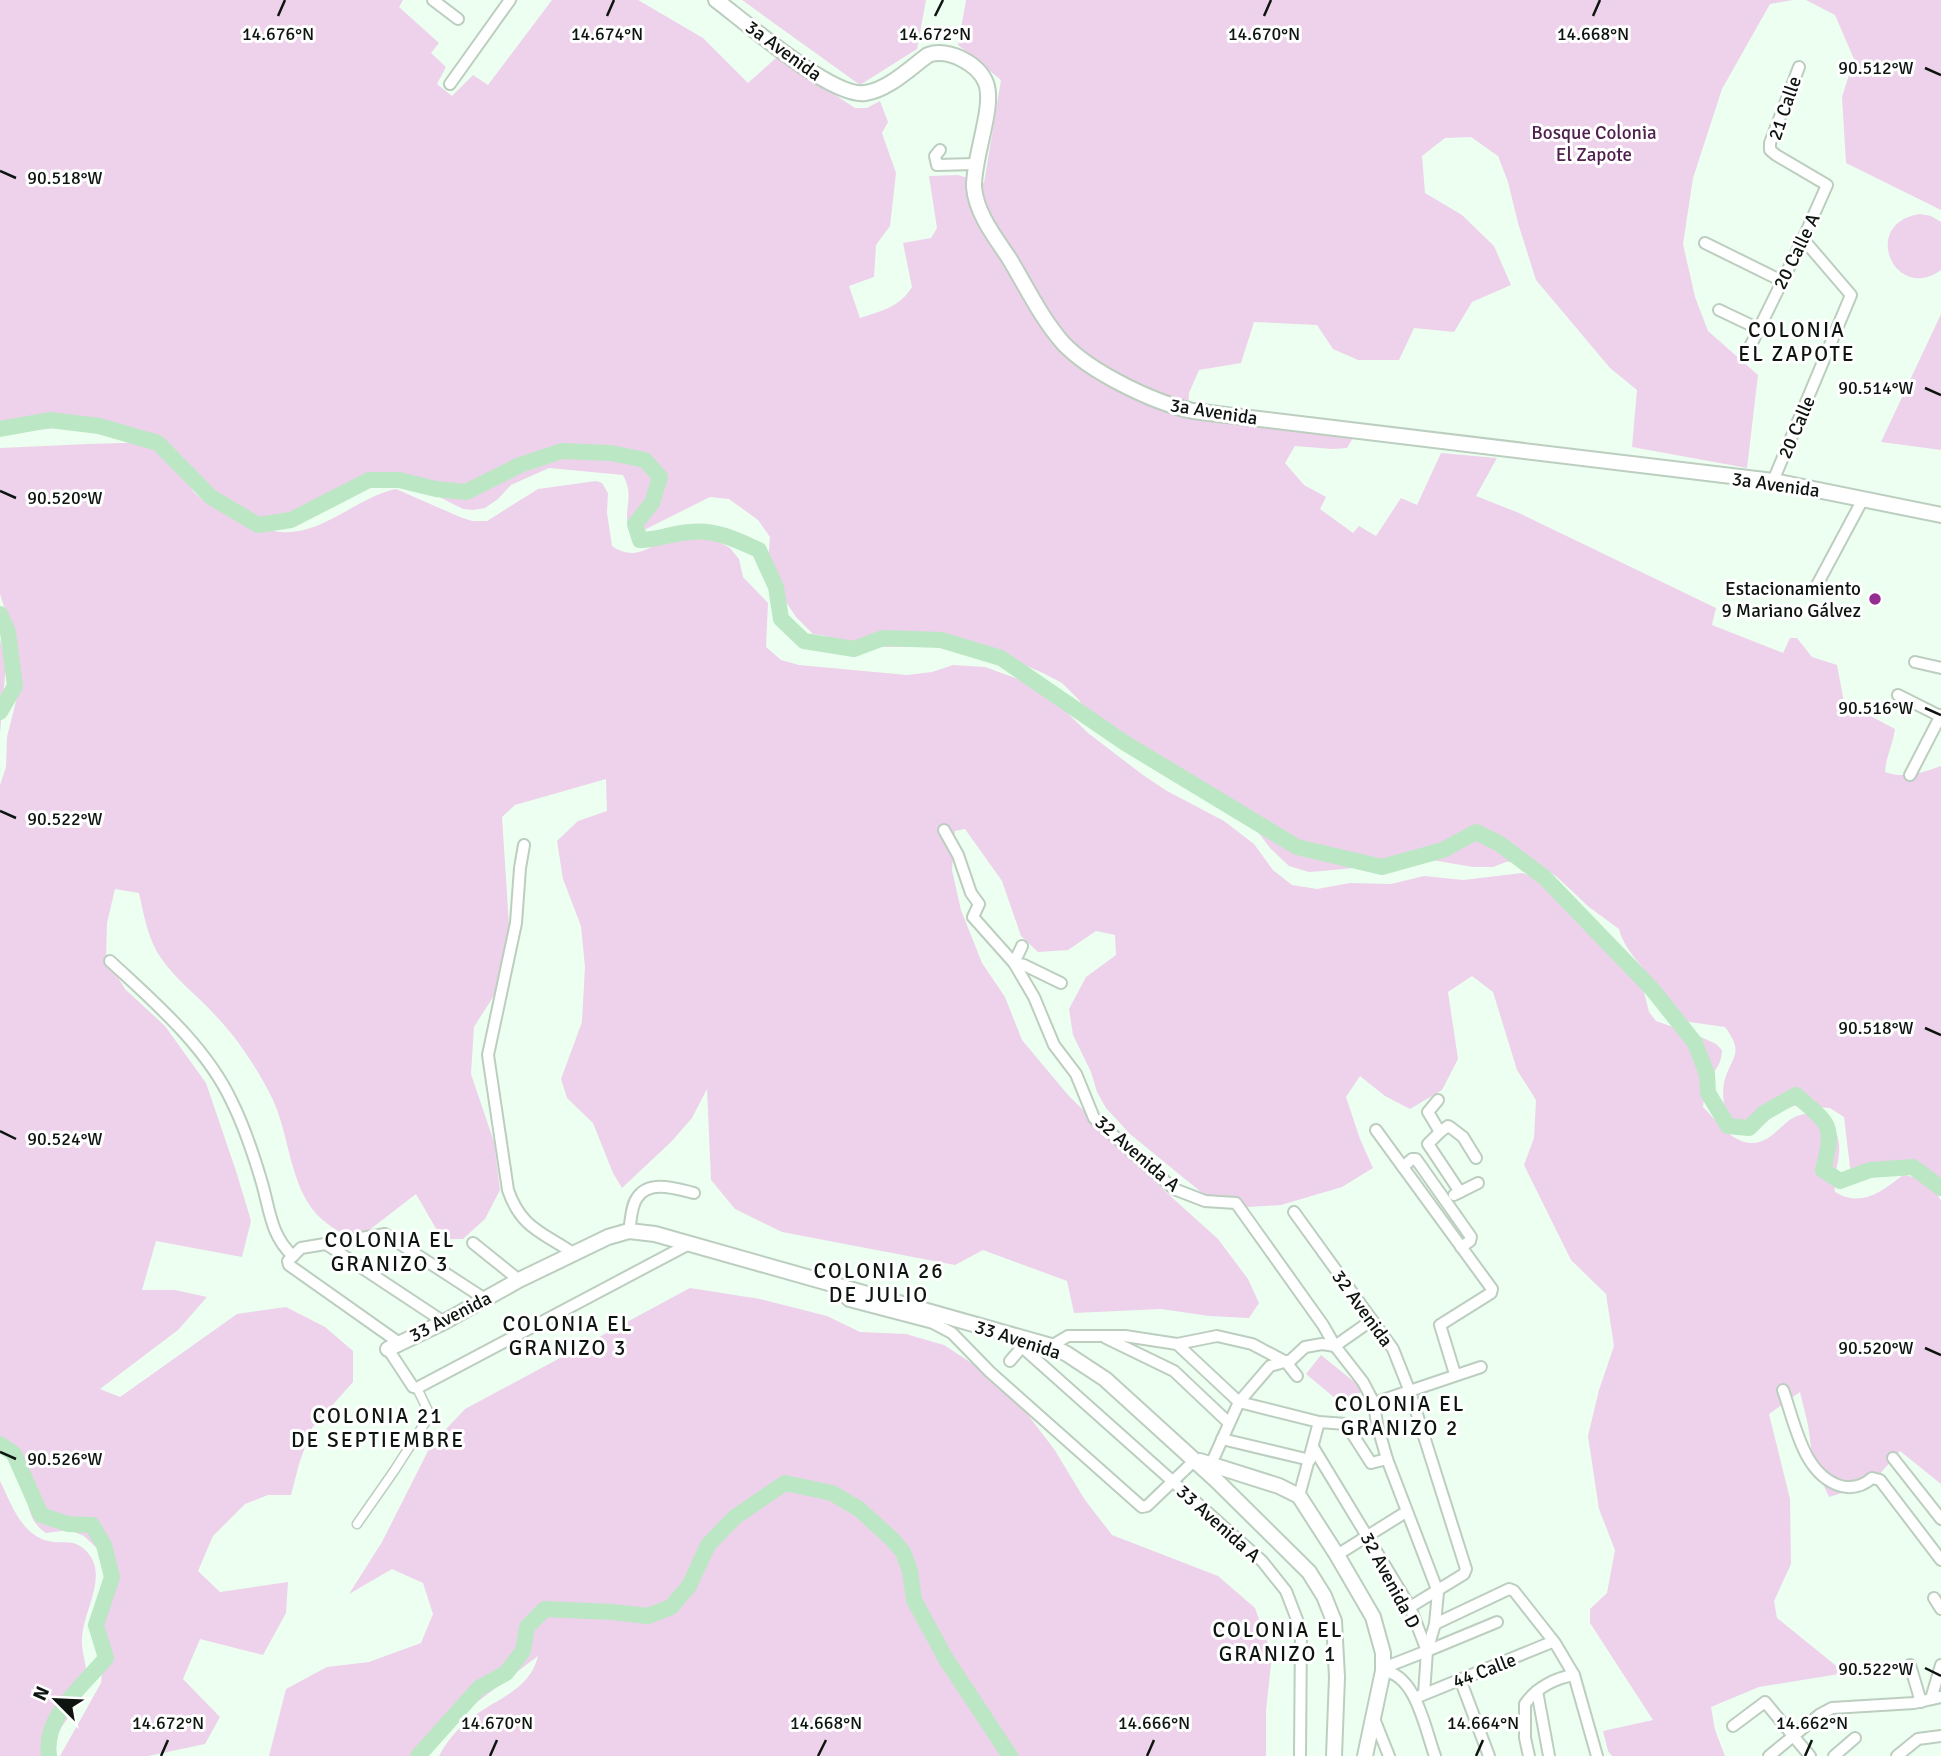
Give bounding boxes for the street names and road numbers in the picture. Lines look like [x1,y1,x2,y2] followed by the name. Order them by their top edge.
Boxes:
[741,15,826,87] street label: 3a Avenida
[1763,73,1807,143] street label: 21 Calle
[1768,209,1826,293] street label: 20 Calle A
[1773,392,1821,462] street label: 20 Calle
[1168,393,1259,431] street label: 3a Avenida
[1730,467,1821,503] street label: 3a Avenida
[1090,1110,1185,1197] street label: 32 Avenida A
[1326,1265,1398,1352] street label: 32 Avenida
[405,1286,496,1348] street label: 33 Avenida
[972,1315,1064,1365] street label: 33 Avenida
[1171,1480,1266,1568] street label: 33 Avenida A
[1355,1528,1426,1633] street label: 32 Avenida D
[1449,1648,1519,1694] street label: 44 Calle

